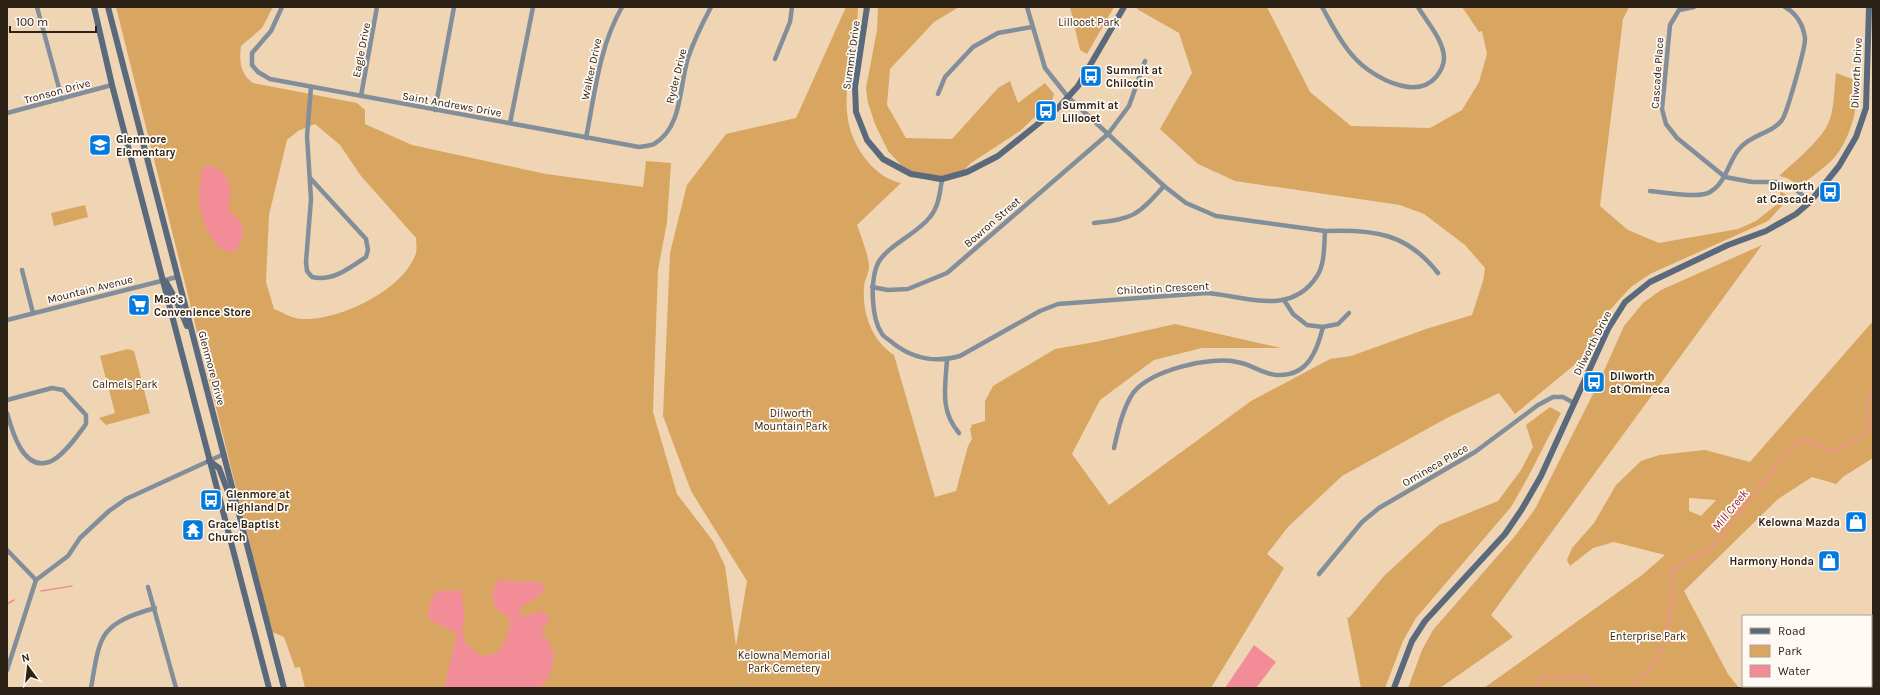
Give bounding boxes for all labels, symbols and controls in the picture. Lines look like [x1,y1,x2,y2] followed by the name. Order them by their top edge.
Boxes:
[10,8,96,34] scale bar
[16,15,48,29] text: 100 m
[1058,16,1120,29] park label: Lillooet Park
[840,19,863,90] street label: Summit Drive
[350,21,373,79] street label: Eagle Drive
[1649,36,1667,109] street label: Cascade Place
[579,37,604,101] street label: Walker Drive
[1848,37,1865,109] street label: Dilworth Drive
[663,47,690,105] street label: Ryder Drive
[1078,63,1104,89] bus stop icon: Summit at Chilcotin
[1106,64,1163,90] place label: Summit at Chilcotin
[23,76,92,107] street label: Tronson Drive
[401,89,503,120] street label: Saint Andrews Drive
[1033,98,1059,124] bus stop icon: Summit at Lillooet
[1062,99,1119,125] place label: Summit at Lillooet
[87,132,113,158] school or university icon: Glenmore Elementary
[116,133,176,159] place label: Glenmore Elementary
[1817,179,1843,205] bus stop icon: Dilworth at Cascade
[1756,180,1814,206] place label: Dilworth at Cascade
[962,194,1023,250] street label: Bowron Street
[46,273,135,306] street label: Mountain Avenue
[1117,280,1209,297] street label: Chilcotin Crescent
[126,292,152,318] supermarket icon: Mac's Convenience Store
[154,293,251,319] place label: Mac's Convenience Store
[1571,308,1614,378] street label: Dilworth Drive
[195,329,228,407] street label: Glenmore Drive
[1581,369,1607,395] bus stop icon: Dilworth at Omineca
[1610,370,1670,396] place label: Dilworth at Omineca
[92,378,158,391] park label: Calmels Park
[754,407,828,433] park label: Dilworth Mountain Park
[1400,441,1471,490] street label: Omineca Place
[1709,486,1751,533] water label: Mill Creek
[198,487,224,513] bus stop icon: Glenmore at Highland Dr
[226,488,291,514] place label: Glenmore at Highland Dr
[1843,509,1869,535] shop icon: Kelowna Mazda
[1758,516,1840,529] place label: Kelowna Mazda
[180,517,206,543] temple icon: Grace Baptist Church
[208,518,280,544] place label: Grace Baptist Church
[1816,548,1842,574] shop icon: Harmony Honda
[1730,555,1814,568] place label: Harmony Honda
[1742,615,1872,687] legend
[1778,624,1806,638] text: Road
[1610,630,1686,643] park label: Enterprise Park
[1778,644,1803,658] text: Park
[8,647,48,687] north arrow
[738,649,830,675] park label: Kelowna Memorial Park Cemetery
[20,651,31,665] text: N
[1778,664,1811,678] text: Water

